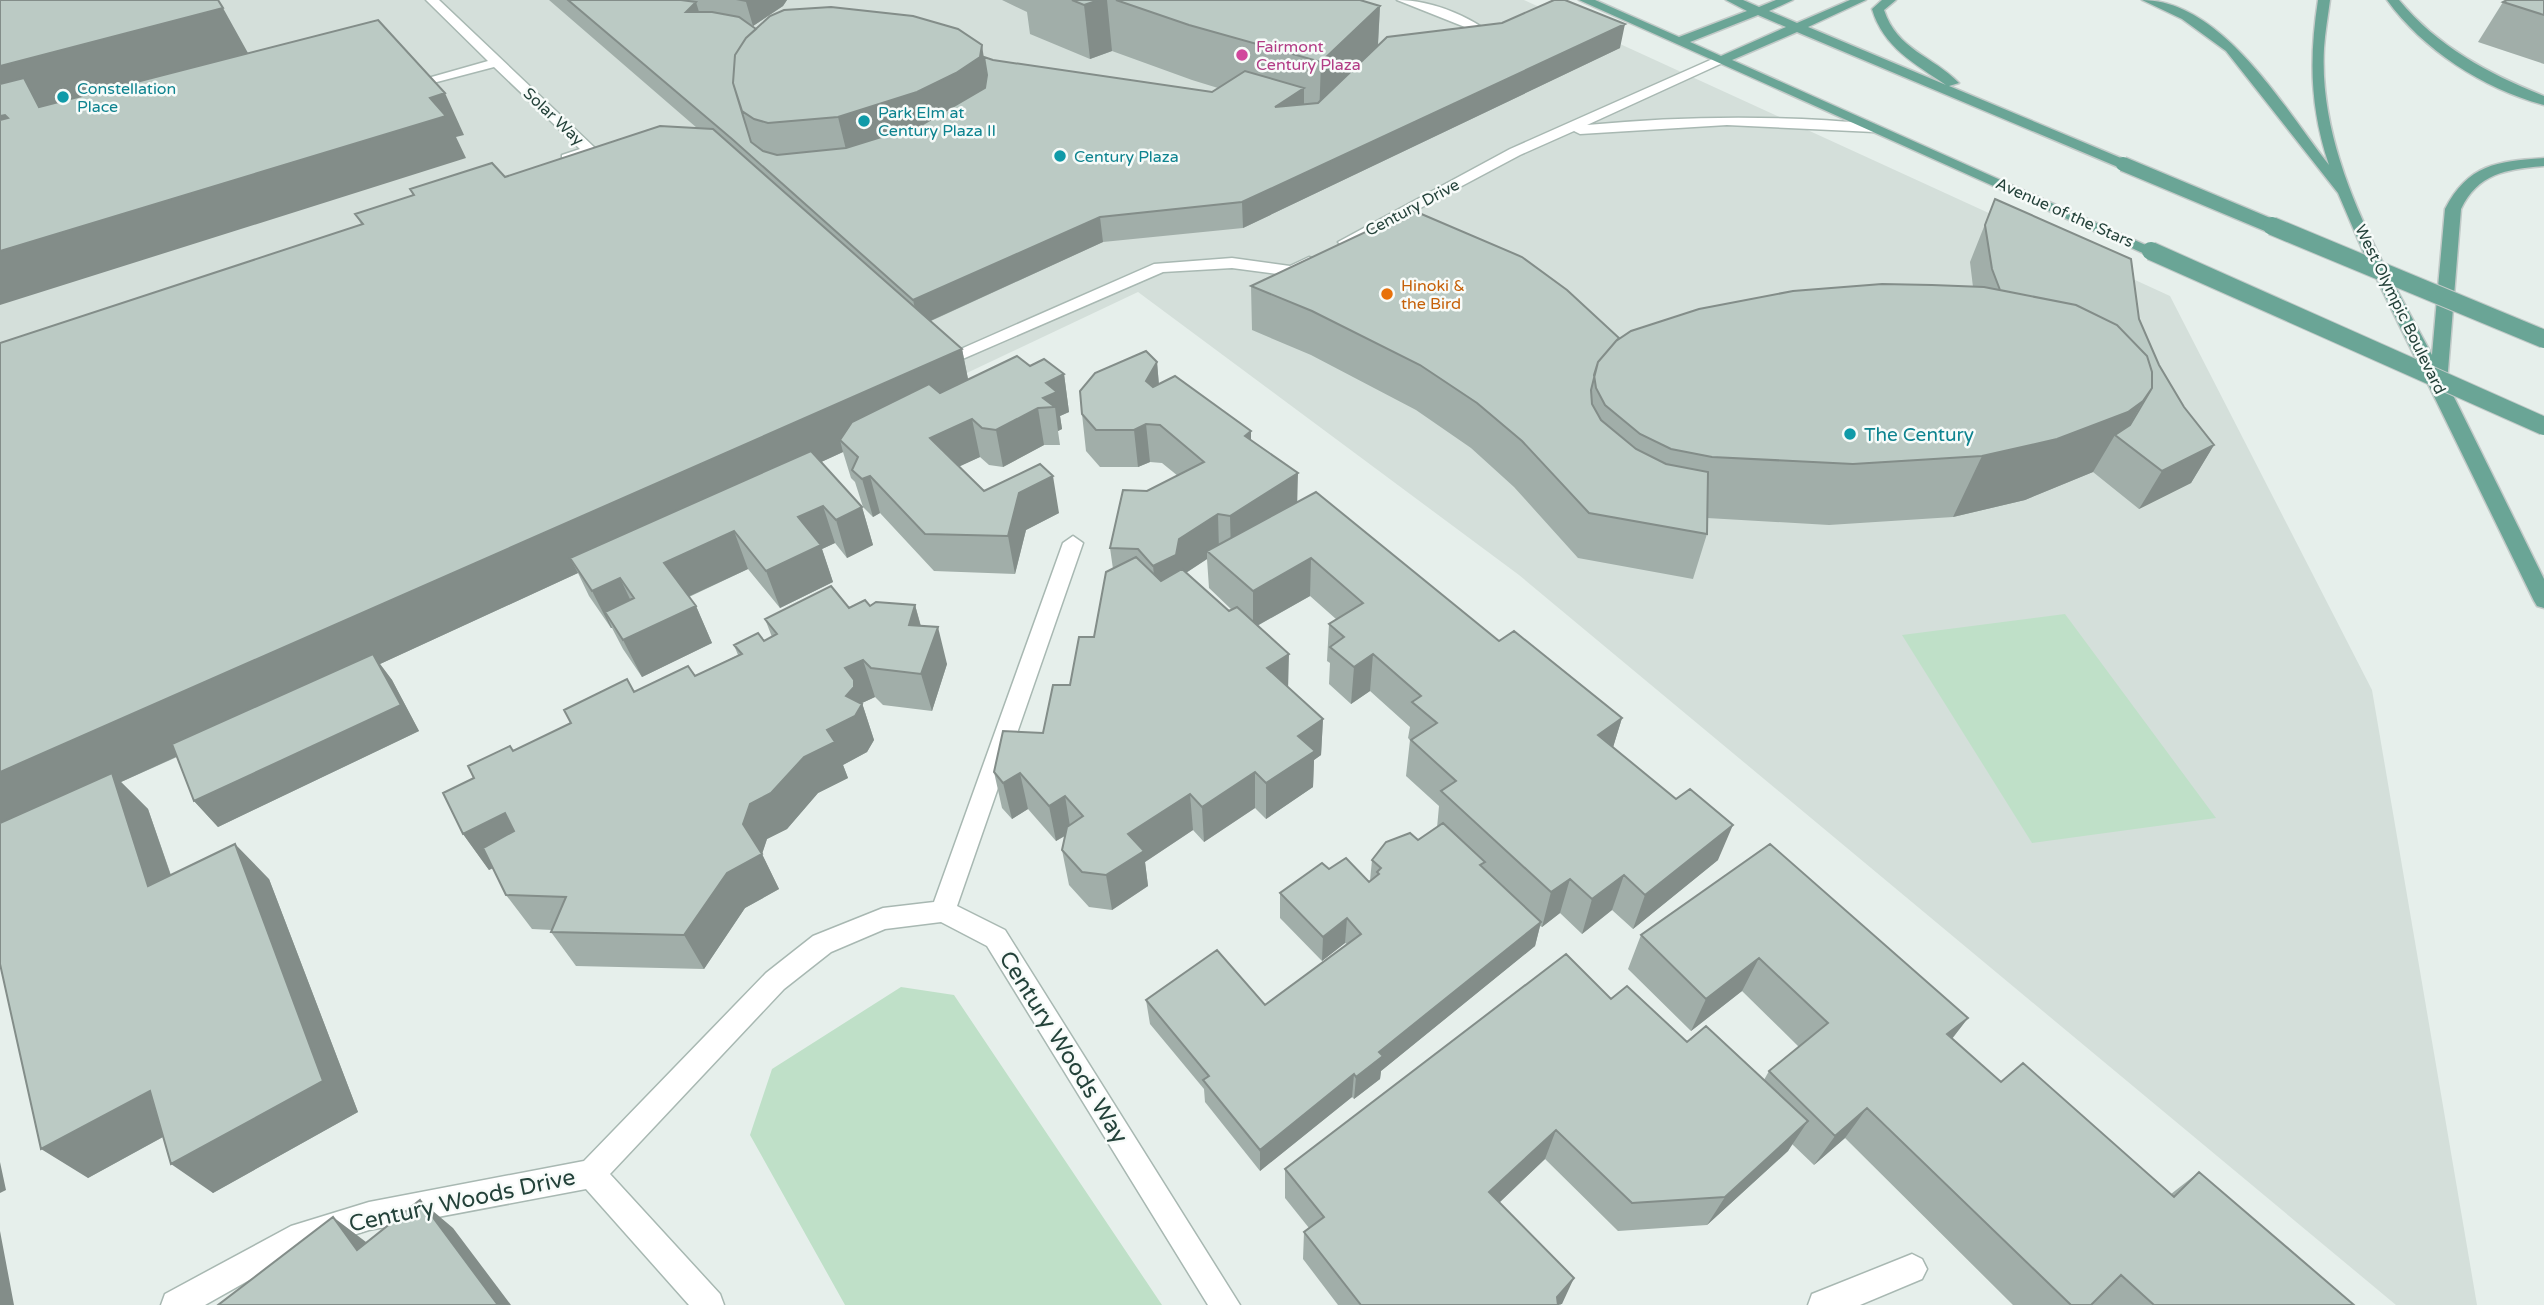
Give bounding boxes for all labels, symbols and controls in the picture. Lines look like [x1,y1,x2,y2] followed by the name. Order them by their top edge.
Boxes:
[1256,37,1361,75] place label: Fairmont Century Plaza
[1234,47,1250,63] marker: Fairmont Century Plaza
[77,79,176,117] place label: Constellation Place
[519,84,588,150] street label: Solar Way
[55,89,71,105] marker: Constellation Place
[878,103,996,141] place label: Park Elm at Century Plaza II
[856,113,872,129] marker: Park Elm at Century Plaza II
[1074,147,1179,167] place label: Century Plaza
[1052,148,1068,164] marker: Century Plaza
[1993,174,2137,252] street label: Avenue of the Stars
[1362,175,1463,241] street label: Century Drive
[2350,221,2450,397] street label: West Olympic Boulevard
[1401,276,1465,314] place label: Hinoki & the Bird
[1379,286,1395,302] marker: Hinoki & the Bird
[1864,424,1974,446] place label: The Century
[1842,426,1858,442] marker: The Century
[993,946,1134,1149] street label: Century Woods Way
[346,1163,578,1239] street label: Century Woods Drive

